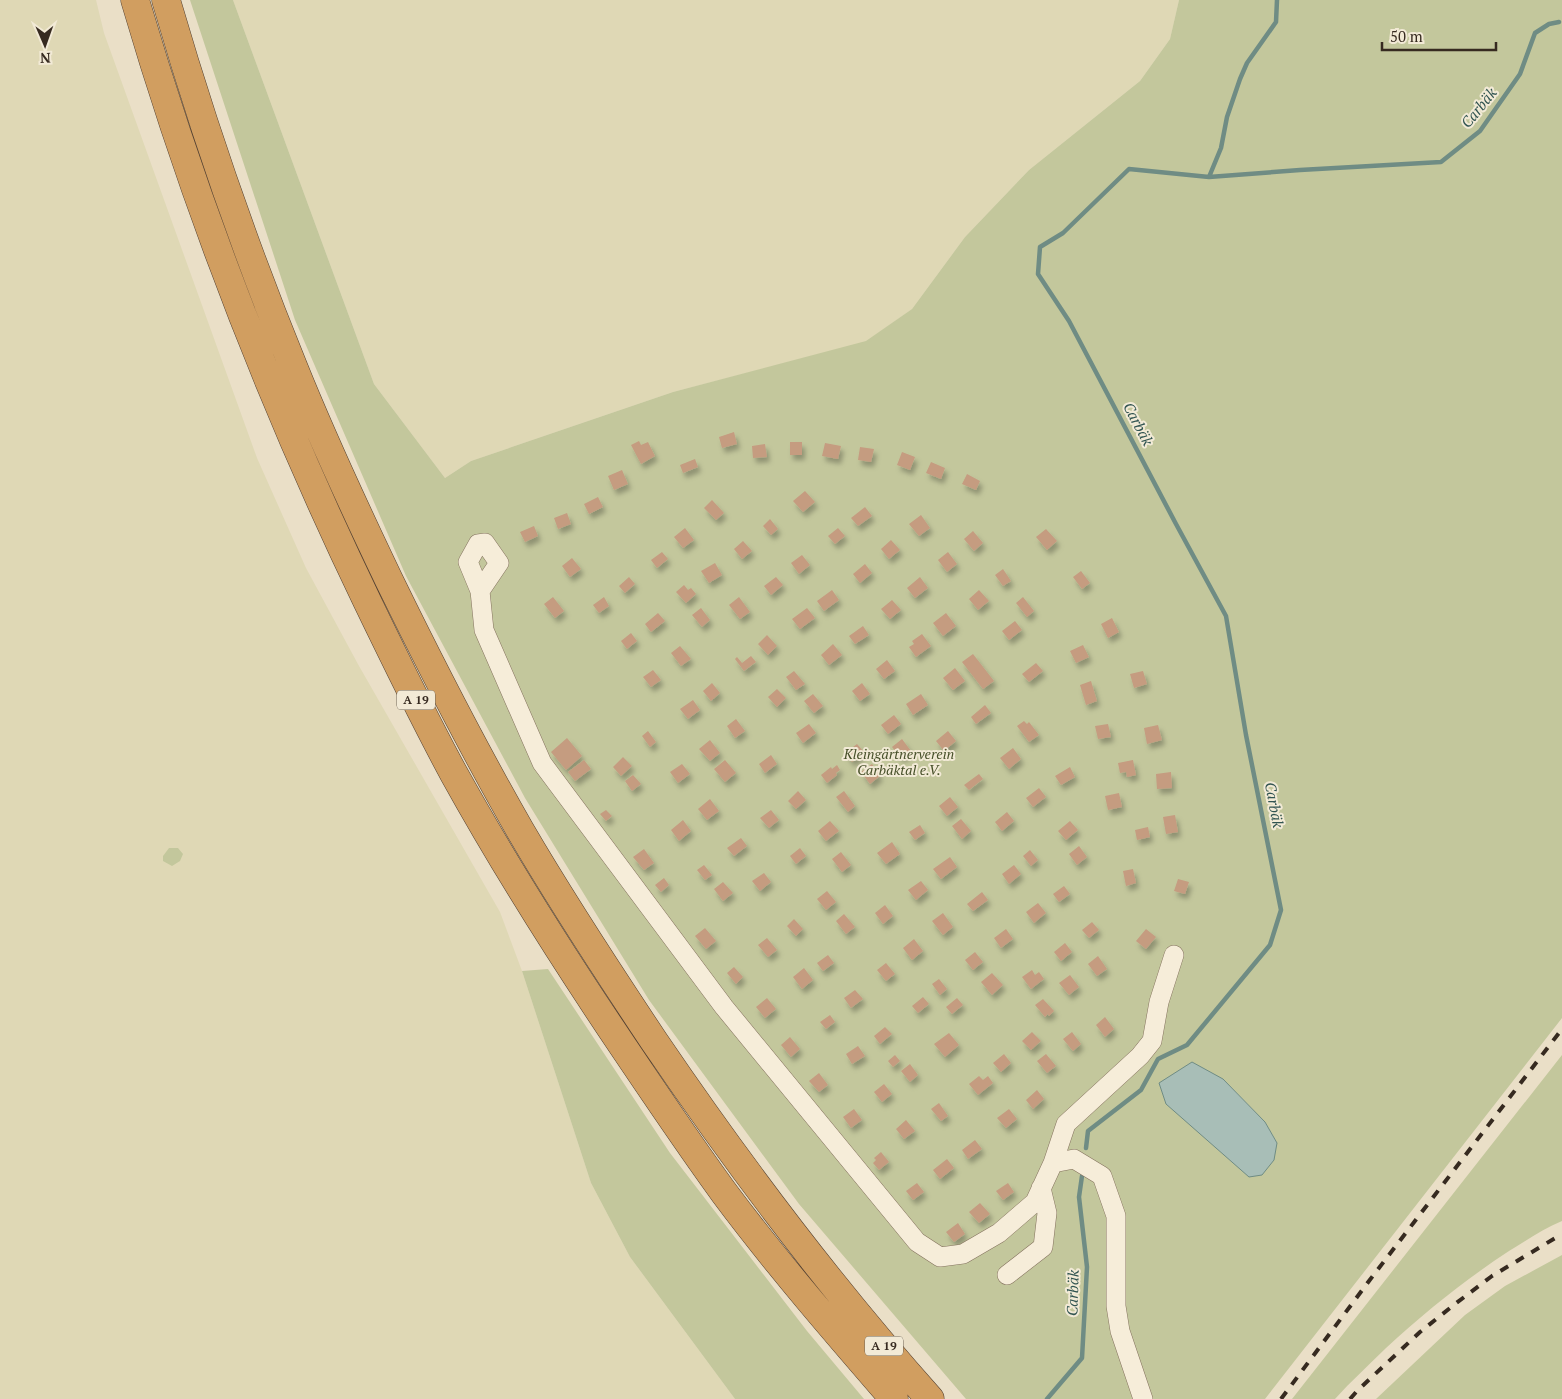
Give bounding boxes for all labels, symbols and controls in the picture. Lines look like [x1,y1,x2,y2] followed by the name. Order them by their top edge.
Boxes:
[20,20,70,70] north arrow
[1382,20,1496,52] scale bar
[1390,26,1423,46] text: 50 m
[39,49,51,68] text: N
[1456,83,1501,132] water label: Carbäk
[1119,398,1159,449] water label: Carbäk
[397,690,435,710] road number: A 19
[843,744,954,779] park label: Kleingärtnerverein Carbäktal e.V.
[1261,780,1289,830] water label: Carbäk
[1061,1269,1083,1316] water label: Carbäk
[865,1336,903,1355] road number: A 19

